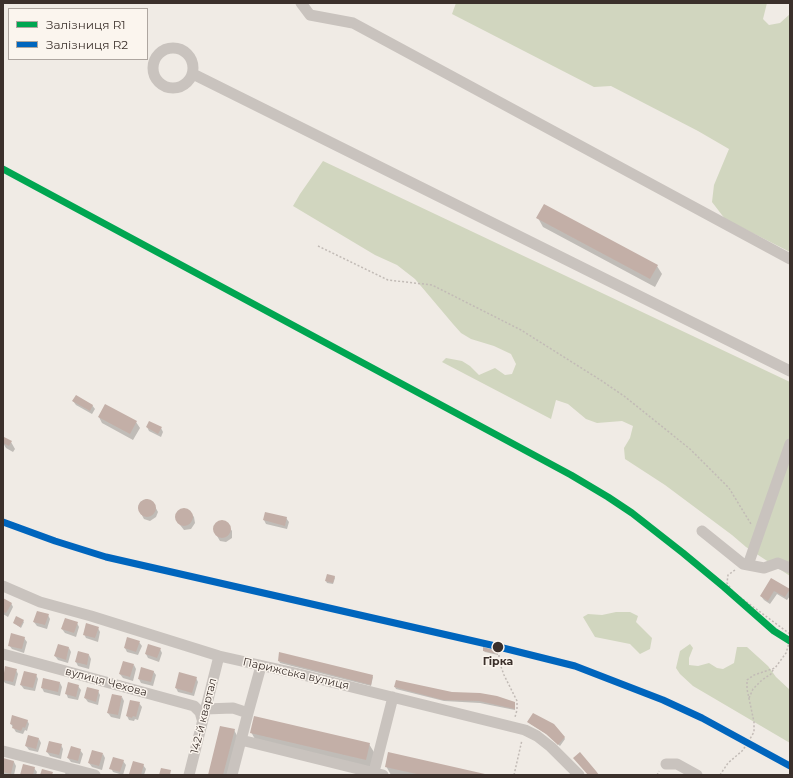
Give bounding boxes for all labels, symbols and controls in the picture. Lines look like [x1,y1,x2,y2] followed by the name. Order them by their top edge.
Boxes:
[8,8,148,60] legend
[46,17,126,32] text: Залізниця R1
[46,37,128,52] text: Залізниця R2
[491,640,505,654] marker: Гірка
[242,655,350,693] street label: Парижська вулиця
[483,655,513,669] place label: Гірка
[64,665,148,699] street label: вулиця Чехова
[188,677,220,755] street label: 142-й квартал

